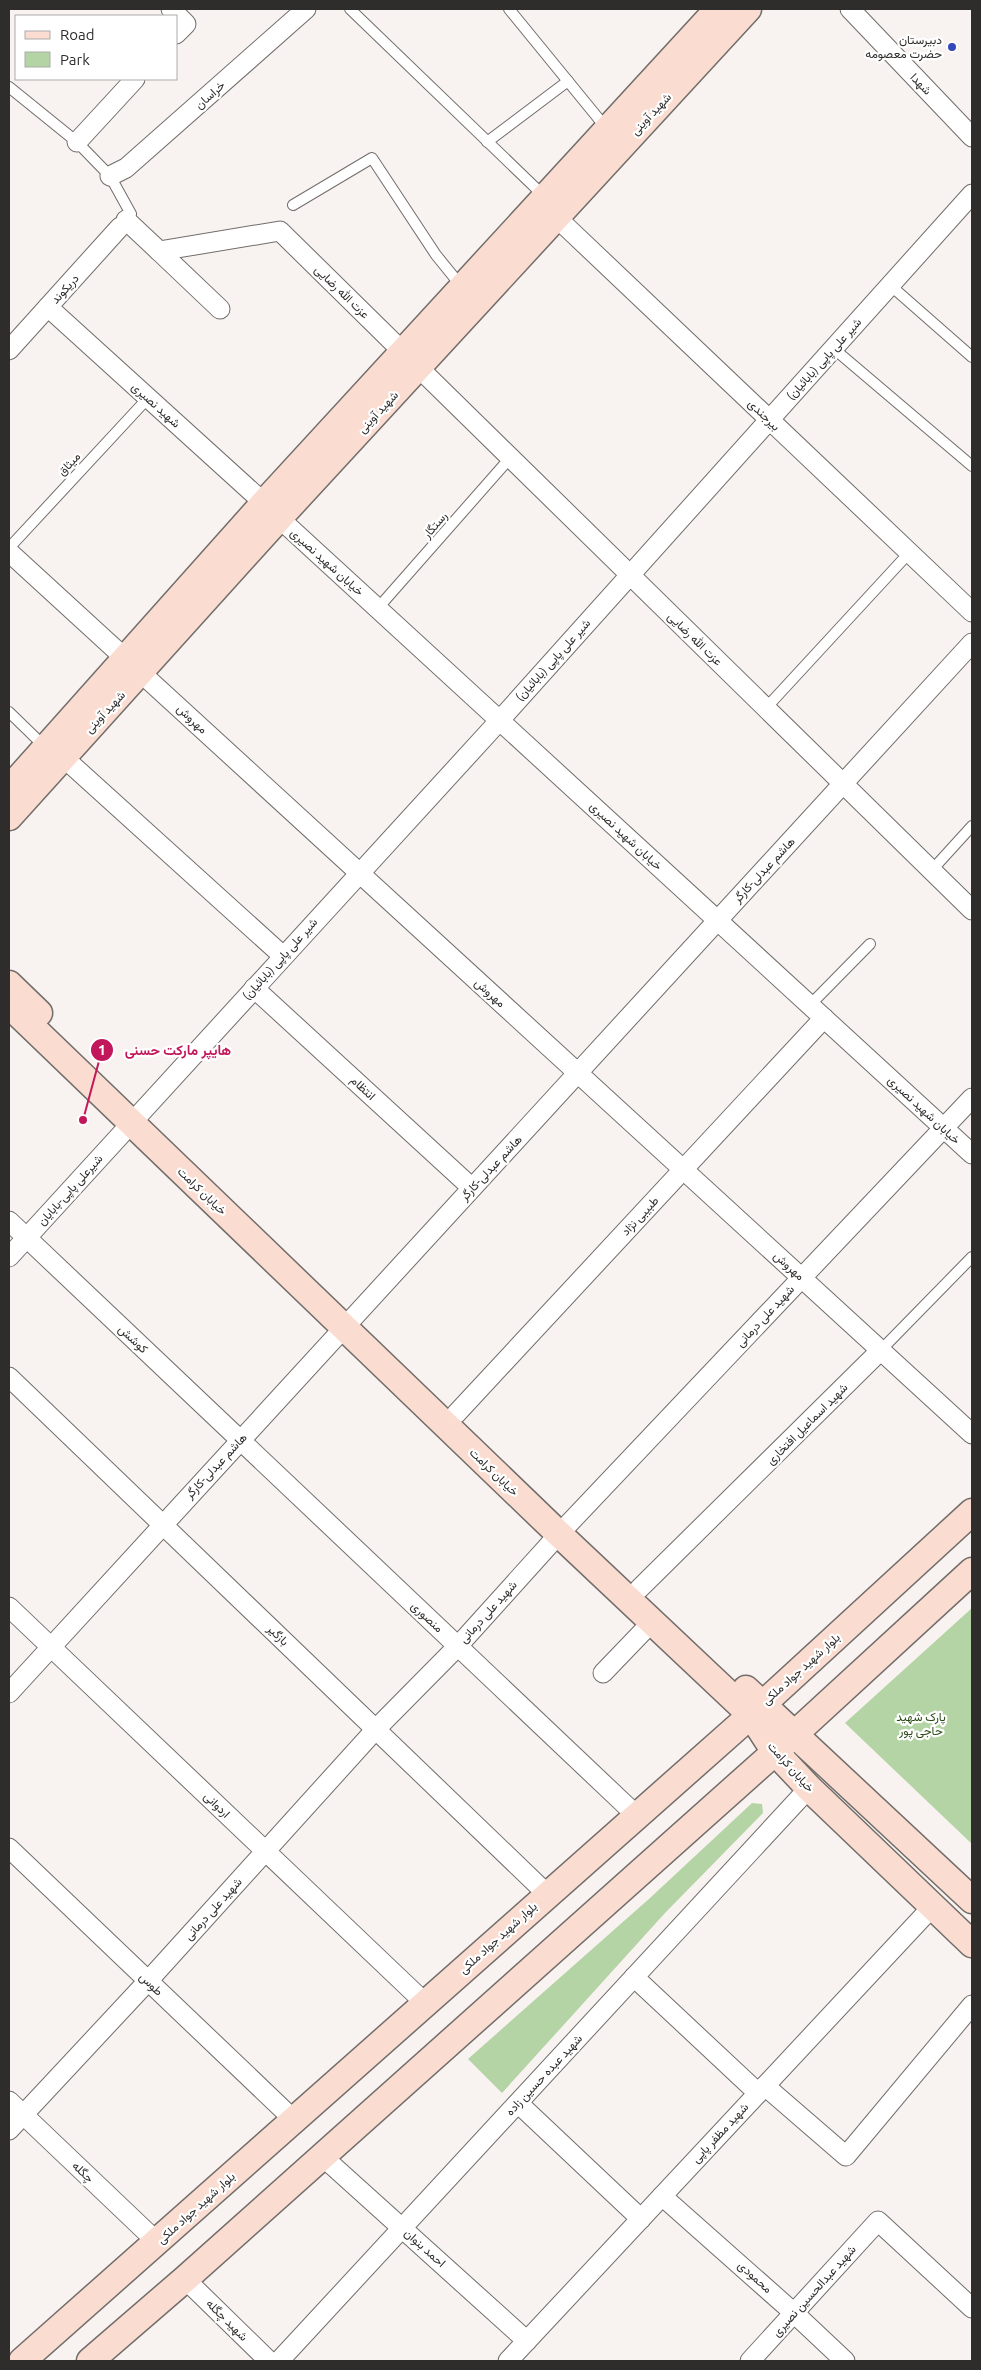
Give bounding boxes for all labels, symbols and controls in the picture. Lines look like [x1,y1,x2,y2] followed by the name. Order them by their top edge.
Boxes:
[15,15,178,80] legend
[60,26,95,43] text: Road
[865,33,942,62] place label: دبیرستان حضرت معصومه
[946,41,958,53] marker: دبیرستان حضرت معصومه
[60,51,90,68] text: Park
[907,70,935,98] street label: شهدا
[192,78,228,113] street label: خراسان
[628,90,675,139] street label: شهید آوینی
[311,262,372,322] street label: عزت الله رضایی
[48,271,83,307] street label: دریکوند
[784,315,865,403] street label: شیر علی پاپی (بابائیان)
[128,380,183,431] street label: شهید نصیری
[355,388,402,437] street label: شهید آوینی
[744,396,783,434] street label: بیرجندی
[55,449,83,479] street label: میثاق
[419,509,451,543] street label: رستگار
[287,525,366,599] street label: خیابان شهید نصیری
[664,609,725,669] street label: عزت الله رضایی
[513,616,594,704] street label: شیر علی پاپی (بابائیان)
[82,688,129,737] street label: شهید آوینی
[173,701,210,737] street label: مهروش
[586,799,665,874] street label: خیابان شهید نصیری
[729,834,799,907] street label: هاشم عبدلی-کارگر
[240,915,321,1003] street label: شیر علی پاپی (بابائیان)
[471,976,508,1011] street label: مهروش
[90,1036,241,1065] callout: هایپر مارکت حسنی
[98,1041,106,1058] text: 1
[125,1042,231,1060] text: هایپر مارکت حسنی
[347,1073,378,1104] street label: انتظام
[884,1073,963,1148] street label: خیابان شهید نصیری
[456,1132,526,1205] street label: هاشم عبدلی-کارگر
[35,1152,106,1229] street label: شیرعلی پاپی-بابایان
[174,1164,229,1218] street label: خیابان کرامت
[618,1193,662,1239] street label: طبیبی نژاد
[770,1249,807,1284] street label: مهروش
[733,1282,798,1350] street label: شهید علی درمانی
[115,1322,151,1357] street label: کوشش
[763,1380,851,1468] street label: شهید اسماعیل افتخاری
[181,1430,251,1503] street label: هاشم عبدلی-کارگر
[466,1445,521,1499] street label: خیابان کرامت
[456,1578,520,1647] street label: شهید علی درمانی
[407,1599,446,1636] street label: منصوری
[263,1621,292,1649] street label: بازگیر
[759,1630,844,1708] street label: بلوار شهید جواد ملکی
[896,1710,946,1739] park label: پارک شهید حاجی پور
[764,1739,817,1796] street label: خیابان کرامت
[200,1789,233,1822] street label: اردوانی
[181,1875,245,1944] street label: شهید علی درمانی
[456,1899,541,1977] street label: بلوار شهید جواد ملکی
[136,1969,166,1999] street label: طوس
[503,2032,586,2119] street label: شهید عبده حسین زاده
[689,2100,752,2167] street label: شهید مظفر پاپی
[69,2159,97,2186] street label: چگله
[154,2169,239,2247] street label: بلوار شهید جواد ملکی
[401,2226,449,2271] street label: احمد بنوان
[769,2242,859,2340] street label: شهید عبدالحسین نصیری
[734,2258,775,2297] street label: محمودی
[203,2296,251,2344] street label: شهید چگله

